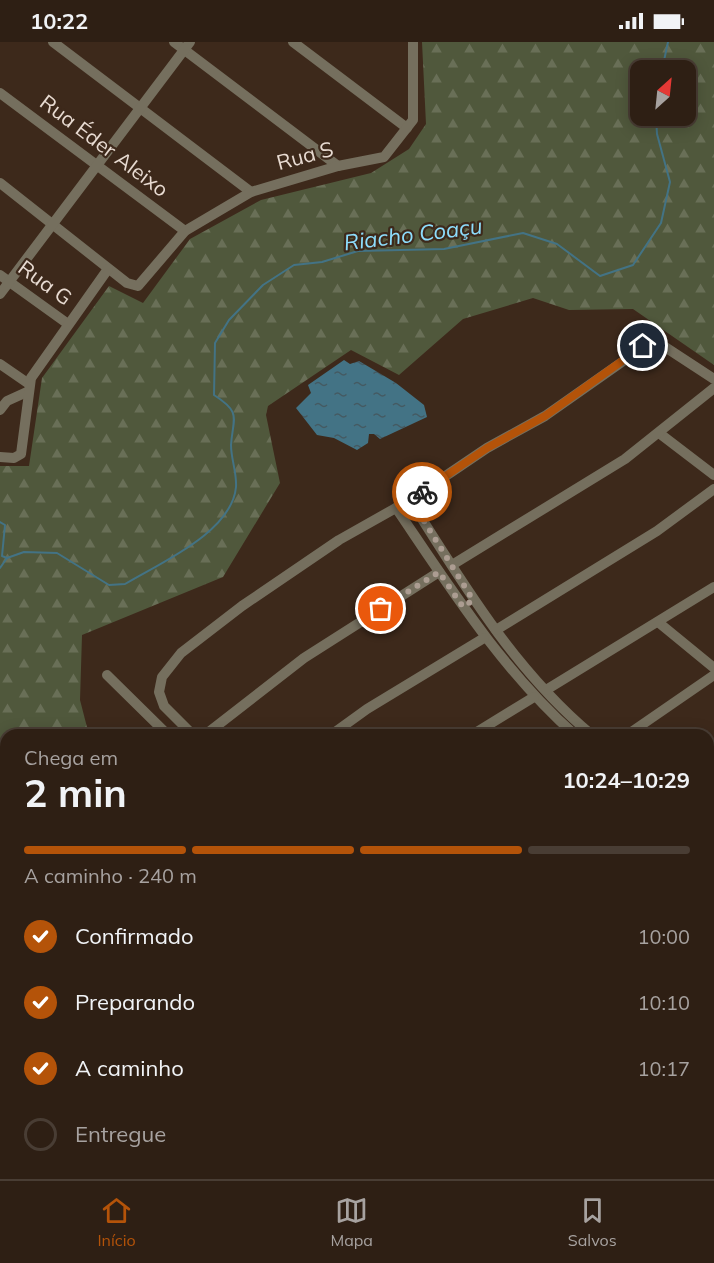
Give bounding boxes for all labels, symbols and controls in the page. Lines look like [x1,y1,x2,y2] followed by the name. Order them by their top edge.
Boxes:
[30,7,88,35] text: 10:22
[630,60,696,126] north arrow
[630,60,696,126] map controls
[35,88,174,202] street label: Rua Éder Aleixo
[273,135,336,175] street label: Rua S
[342,212,484,256] water label: Riacho Coaçu
[14,254,78,310] street label: Rua G
[617,320,668,371] pin
[626,329,659,362] icon: home
[392,462,452,522] courier
[406,476,439,509] icon: bike
[355,583,406,634] pin
[364,592,397,625] icon: bag
[24,745,118,770] text: Chega em
[562,766,690,794] text: 10:24–10:29
[24,768,127,817] text: 2 min
[24,863,197,888] text: A caminho · 240 m
[24,920,57,953] icon: check
[75,922,194,950] text: Confirmado
[637,924,690,949] text: 10:00
[24,986,57,1019] icon: check
[75,988,195,1016] text: Preparando
[637,990,690,1015] text: 10:10
[24,1052,57,1085] icon: check
[75,1054,184,1082] text: A caminho
[637,1056,690,1081] text: 10:17
[75,1120,166,1148] text: Entregue
[97,1194,136,1250] tab: Início
[330,1194,373,1250] tab: Mapa
[568,1194,617,1250] tab: Salvos

